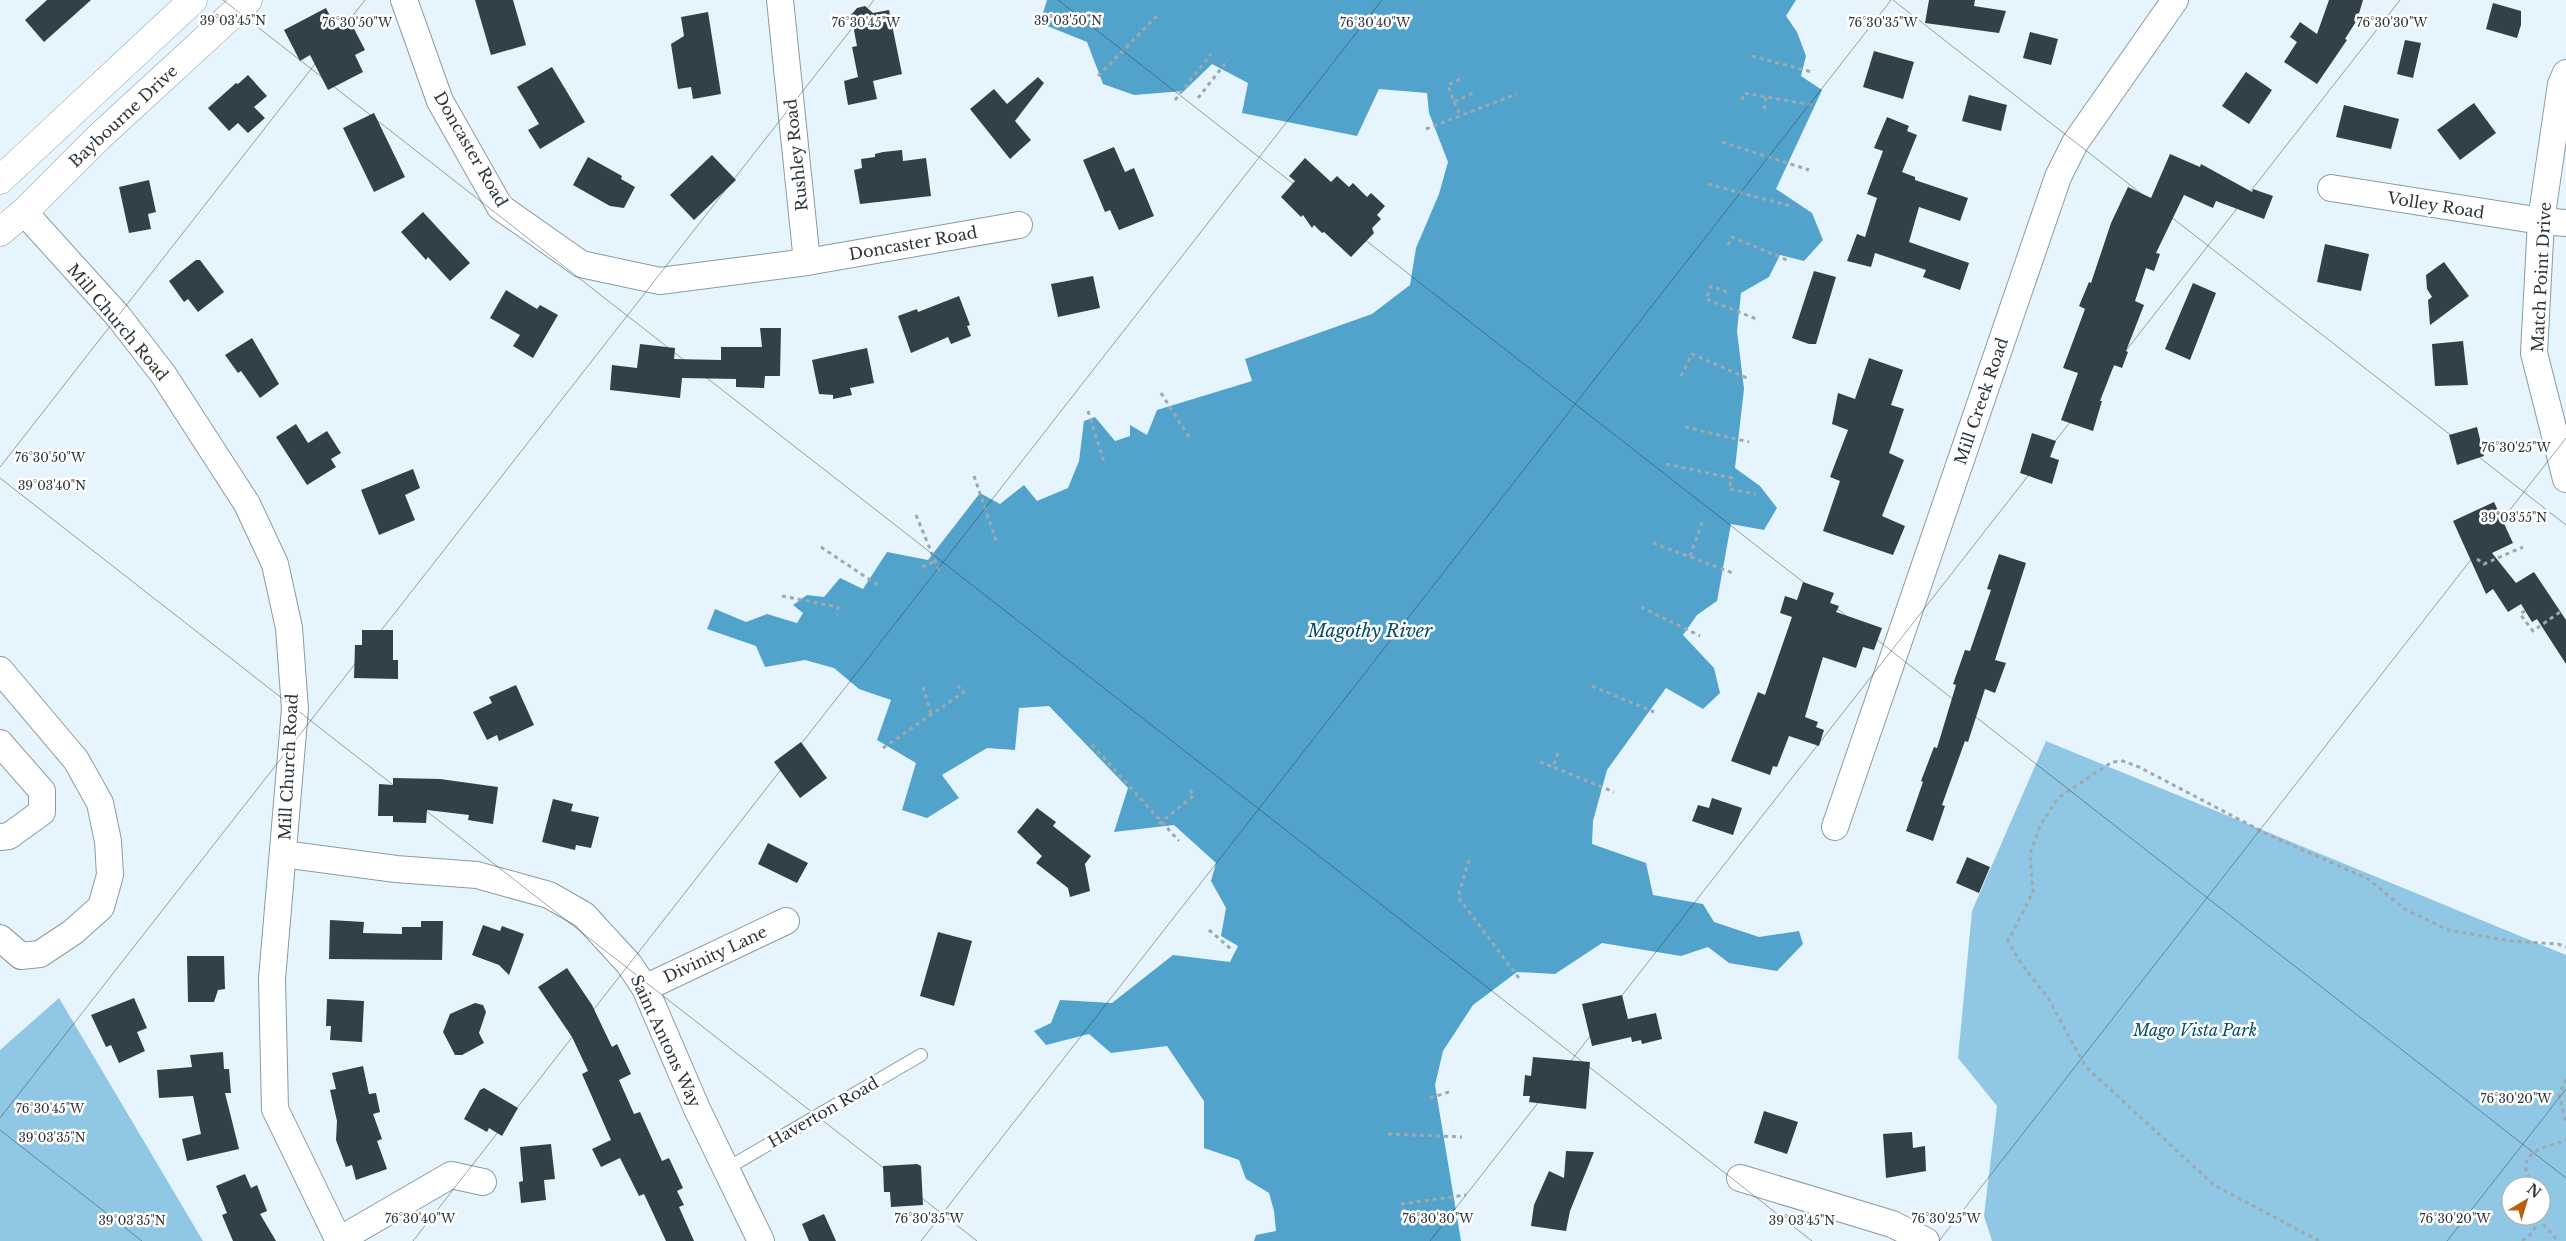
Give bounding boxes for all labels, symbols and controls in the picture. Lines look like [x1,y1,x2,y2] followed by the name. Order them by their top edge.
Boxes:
[200,13,266,28] text: 39°03'45"N
[1034,13,1102,28] text: 39°03'50"N
[322,15,393,30] text: 76°30'50"W
[832,15,901,30] text: 76°30'45"W
[1340,15,1411,30] text: 76°30'40"W
[1848,15,1918,30] text: 76°30'35"W
[2357,15,2428,30] text: 76°30'30"W
[65,61,181,171] street label: Baybourne Drive
[430,88,512,210] street label: Doncaster Road
[780,98,812,212] street label: Rushley Road
[2385,187,2486,223] street label: Volley Road
[2527,201,2555,353] street label: Match Point Drive
[847,222,979,264] street label: Doncaster Road
[63,259,173,385] street label: Mill Church Road
[1950,335,2012,467] street label: Mill Creek Road
[2481,440,2551,455] text: 76°30'25"W
[15,450,86,465] text: 76°30'50"W
[18,478,86,493] text: 39°03'40"N
[2481,510,2547,525] text: 39°03'55"N
[1307,620,1433,642] water label: Magothy River
[274,693,302,841] street label: Mill Church Road
[660,921,770,987] street label: Divinity Lane
[627,972,706,1111] street label: Saint Antons Way
[2132,1020,2257,1040] park label: Mago Vista Park
[764,1072,882,1152] street label: Haverton Road
[2481,1091,2552,1106] text: 76°30'20"W
[16,1101,85,1116] text: 76°30'45"W
[18,1130,86,1145] text: 39°03'35"N
[2501,1176,2551,1226] north arrow
[2523,1180,2545,1202] text: N
[385,1211,456,1226] text: 76°30'40"W
[894,1211,964,1226] text: 76°30'35"W
[1403,1211,1474,1226] text: 76°30'30"W
[1911,1211,1981,1226] text: 76°30'25"W
[2420,1211,2491,1226] text: 76°30'20"W
[98,1213,166,1228] text: 39°03'35"N
[1769,1213,1835,1228] text: 39°03'45"N

